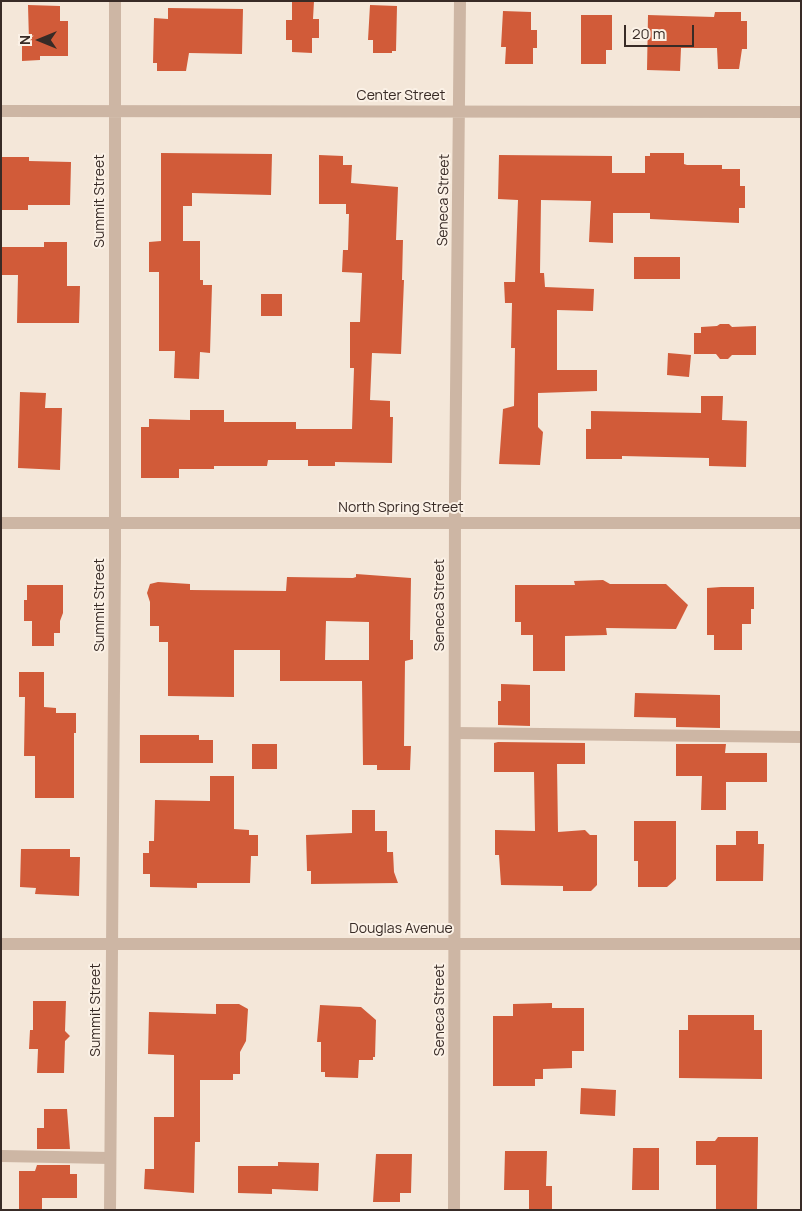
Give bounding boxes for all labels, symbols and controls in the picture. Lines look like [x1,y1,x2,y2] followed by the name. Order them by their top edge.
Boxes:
[15,15,65,65] north arrow
[627,15,697,47] scale bar
[632,23,665,44] text: 20 m
[15,35,34,45] text: N
[357,88,445,104] street label: Center Street
[92,154,108,248] street label: Summit Street
[435,154,453,246] street label: Seneca Street
[338,500,464,516] street label: North Spring Street
[92,558,108,652] street label: Summit Street
[432,559,448,651] street label: Seneca Street
[349,921,453,937] street label: Douglas Avenue
[88,963,104,1057] street label: Summit Street
[432,964,448,1056] street label: Seneca Street

